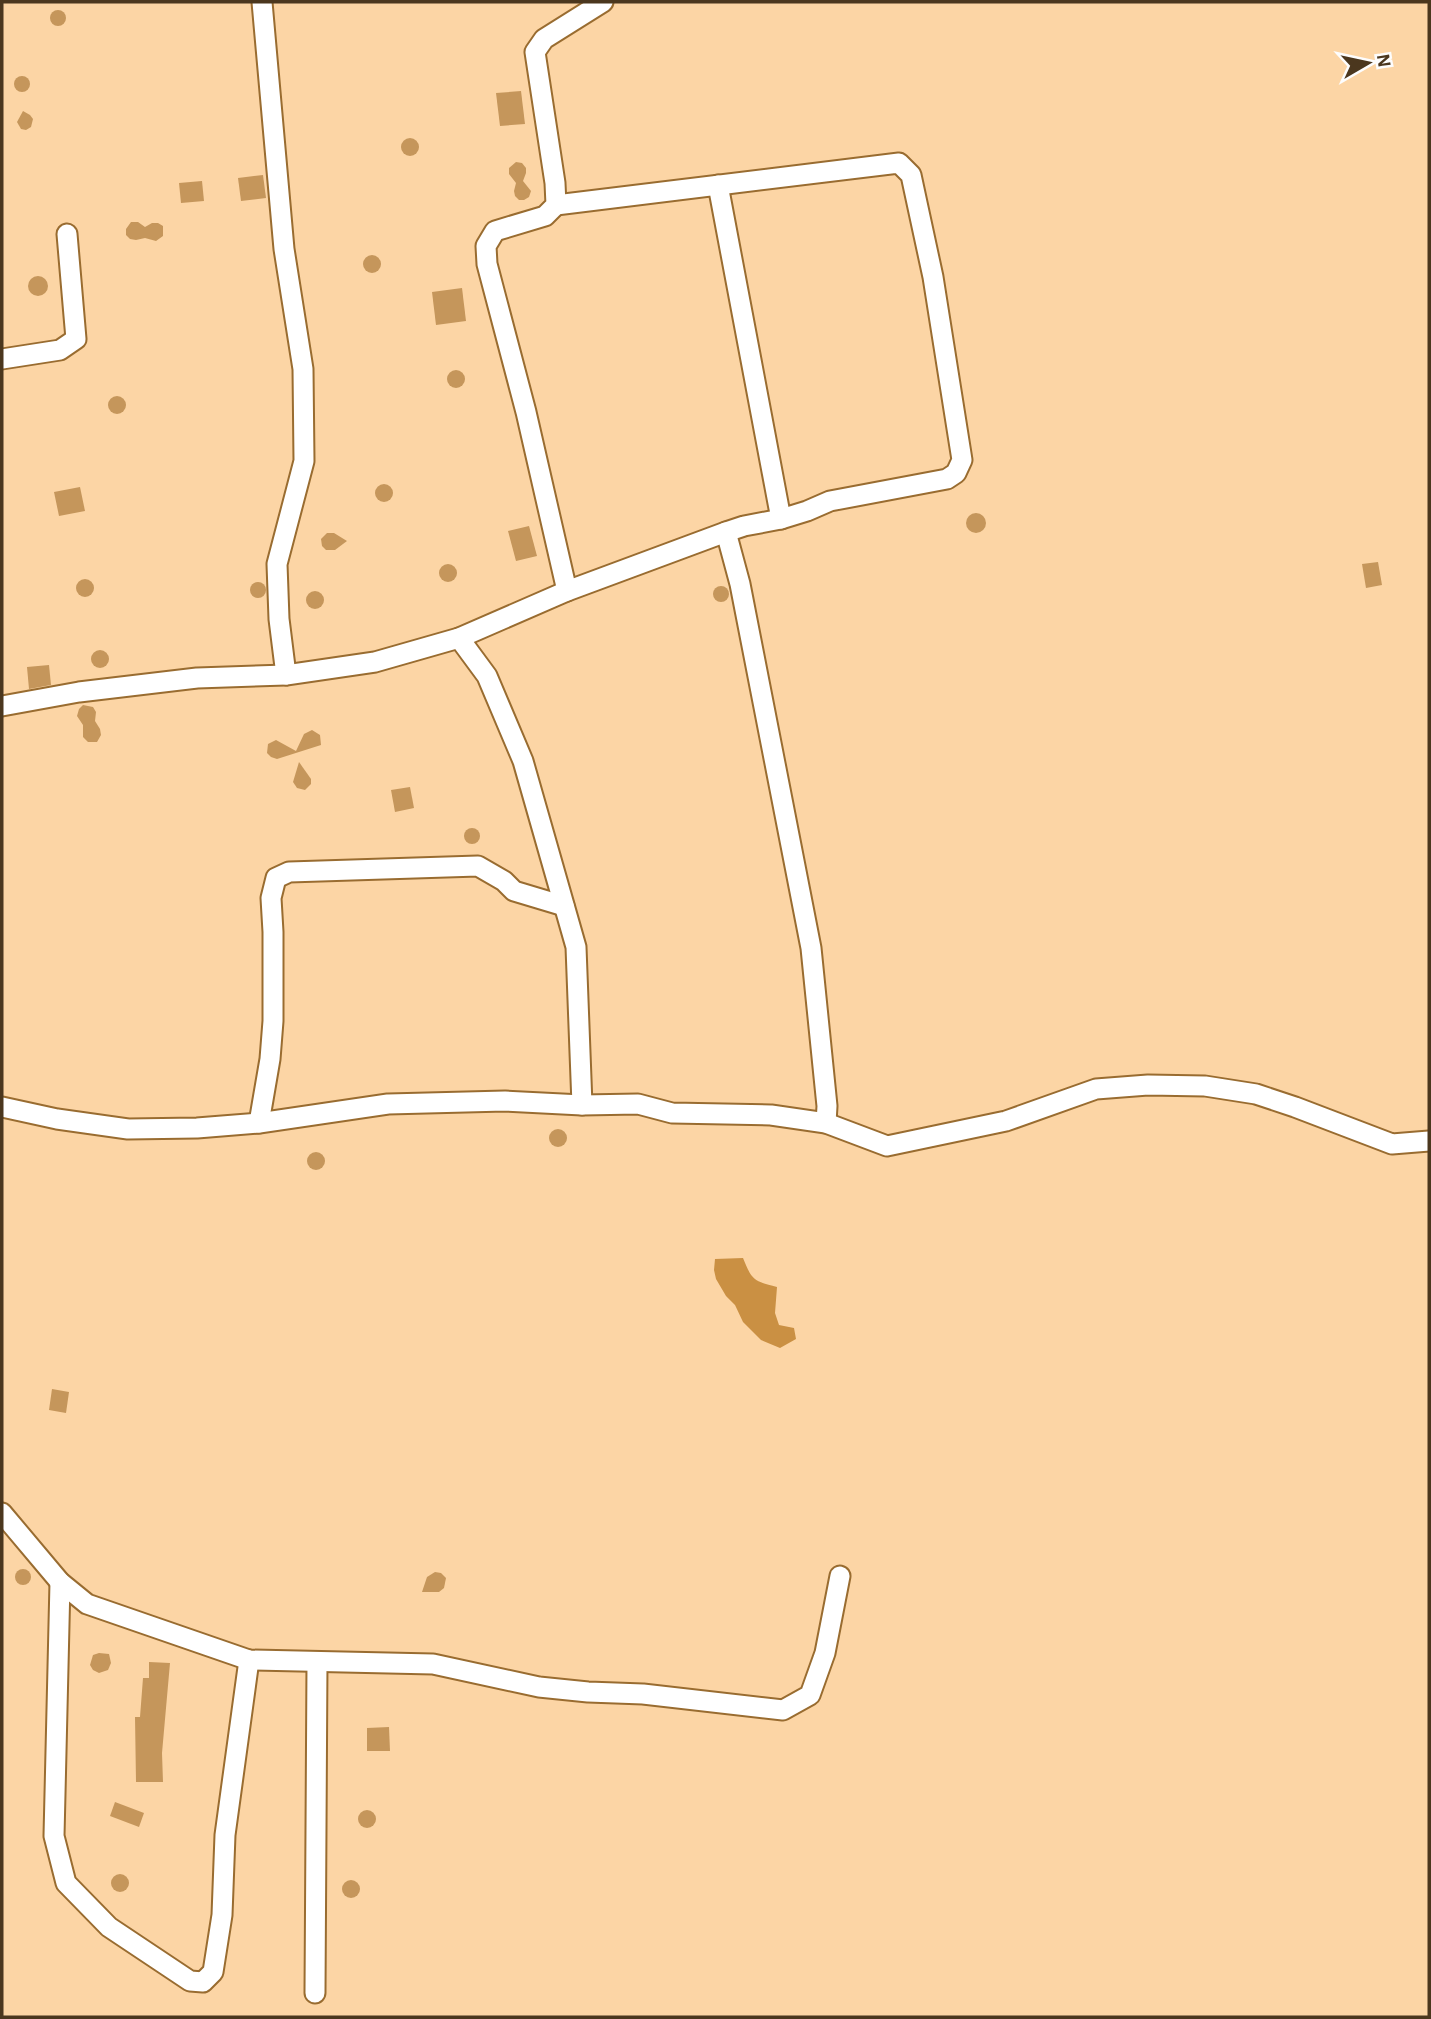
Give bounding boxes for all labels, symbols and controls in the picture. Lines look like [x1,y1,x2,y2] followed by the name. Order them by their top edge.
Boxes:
[1333,28,1403,98] north arrow
[1373,53,1394,69] text: N

